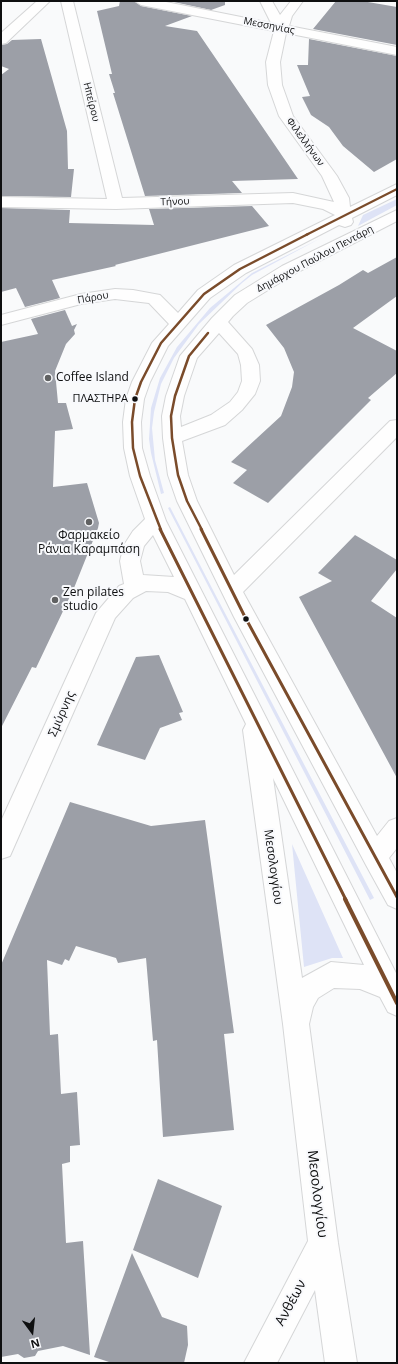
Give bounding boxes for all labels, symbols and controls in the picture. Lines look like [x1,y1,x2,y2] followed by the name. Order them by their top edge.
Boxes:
[242,15,296,37] street label: Μεσσηνίας
[80,81,102,123] street label: Ηπείρου
[283,115,327,169] street label: Φιλελλήνων
[160,195,190,209] street label: Τήνου
[255,223,375,295] street label: Δημάρχου Παύλου Πεντάρη
[76,289,110,307] street label: Πάρου
[56,371,129,385] place label: Coffee Island
[43,373,53,383] marker: Coffee Island
[72,392,128,406] place label: ΠΛΑΣΤΗΡΑ
[130,394,140,404] marker: ΠΛΑΣΤΗΡΑ
[84,517,94,527] marker: Φαρμακείο Ράνια Καραμπάση
[38,529,140,557] place label: Φαρμακείο Ράνια Καραμπάση
[63,586,124,614] place label: Zen pilates studio
[50,595,60,605] marker: Zen pilates studio
[241,614,251,624] unlabelled marker
[46,689,78,739] street label: Σμύρνης
[261,829,285,905] street label: Μεσολογγίου
[303,1149,331,1239] street label: Μεσολογγίου
[272,1277,310,1329] street label: Ανθέων
[12,1312,52,1352] north arrow
[29,1336,42,1352] text: N

